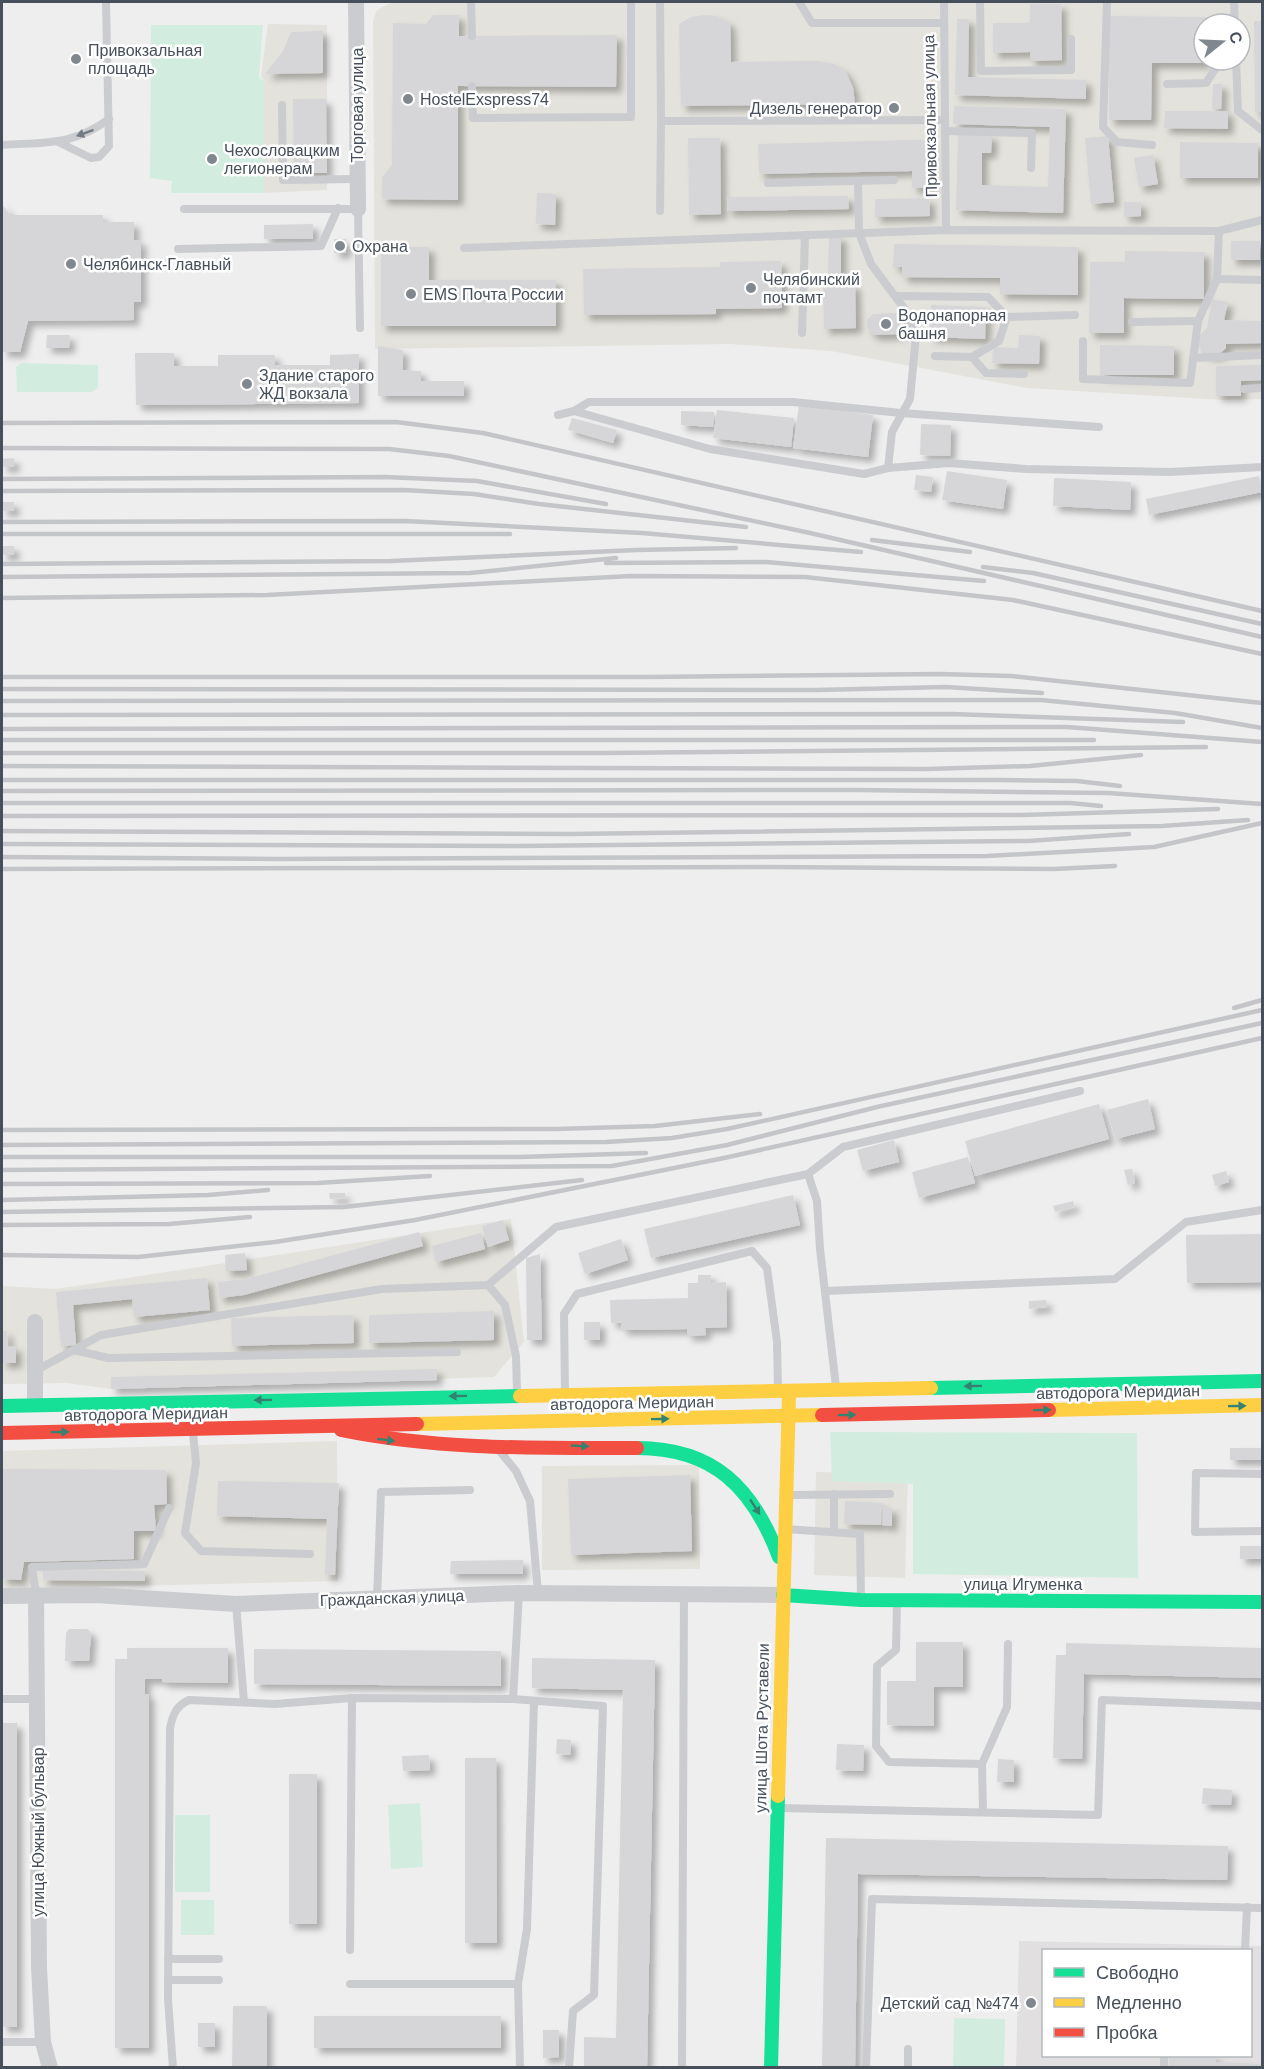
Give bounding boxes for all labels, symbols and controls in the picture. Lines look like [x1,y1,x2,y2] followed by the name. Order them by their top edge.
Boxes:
[1192,12,1252,72] north arrow
[1226,29,1246,46] text: С
[920,35,940,197] street label: Привокзальная улица
[88,42,202,77] place label: Привокзальная площадь
[349,47,366,163] street label: Торговая улица
[69,52,83,66] marker: Привокзальная площадь
[420,91,549,108] place label: HostelExspress74
[401,92,415,106] marker: HostelExspress74
[750,100,882,117] place label: Дизель генератор
[887,101,901,115] marker: Дизель генератор
[76,129,94,139] one-way arrow
[224,142,340,177] place label: Чехословацким легионерам
[205,152,219,166] marker: Чехословацким легионерам
[352,238,408,255] place label: Охрана
[333,239,347,253] marker: Охрана
[83,256,231,273] place label: Челябинск-Главный
[64,257,78,271] marker: Челябинск-Главный
[763,271,860,306] place label: Челябинский почтамт
[744,281,758,295] marker: Челябинский почтамт
[423,286,564,303] place label: EMS Почта России
[404,287,418,301] marker: EMS Почта России
[898,307,1006,342] place label: Водонапорная башня
[879,317,893,331] marker: Водонапорная башня
[259,367,374,402] place label: Здание старого ЖД вокзала
[240,377,254,391] marker: Здание старого ЖД вокзала
[964,1382,983,1391] one-way arrow
[1036,1382,1200,1402] street label: автодорога Меридиан
[449,1392,468,1401] one-way arrow
[550,1393,714,1413] street label: автодорога Меридиан
[254,1395,273,1405] one-way arrow
[1227,1401,1246,1410] one-way arrow
[64,1404,228,1424] street label: автодорога Меридиан
[1032,1405,1051,1415] one-way arrow
[837,1410,856,1419] one-way arrow
[651,1414,670,1424] one-way arrow
[50,1427,69,1437] one-way arrow
[376,1435,395,1445] one-way arrow
[571,1442,590,1451] one-way arrow
[749,1499,760,1515] one-way arrow
[964,1576,1082,1593] street label: улица Игуменка
[319,1587,465,1609] street label: Гражданская улица
[752,1643,772,1813] street label: улица Шота Руставели
[30,1747,47,1917] street label: улица Южный бульвар
[1042,1949,1252,2057] legend
[1096,1963,1179,1983] text: Свободно
[1096,1993,1182,2013] text: Медленно
[881,1995,1019,2012] place label: Детский сад №474
[1024,1996,1038,2010] marker: Детский сад №474
[1096,2023,1159,2043] text: Пробка

